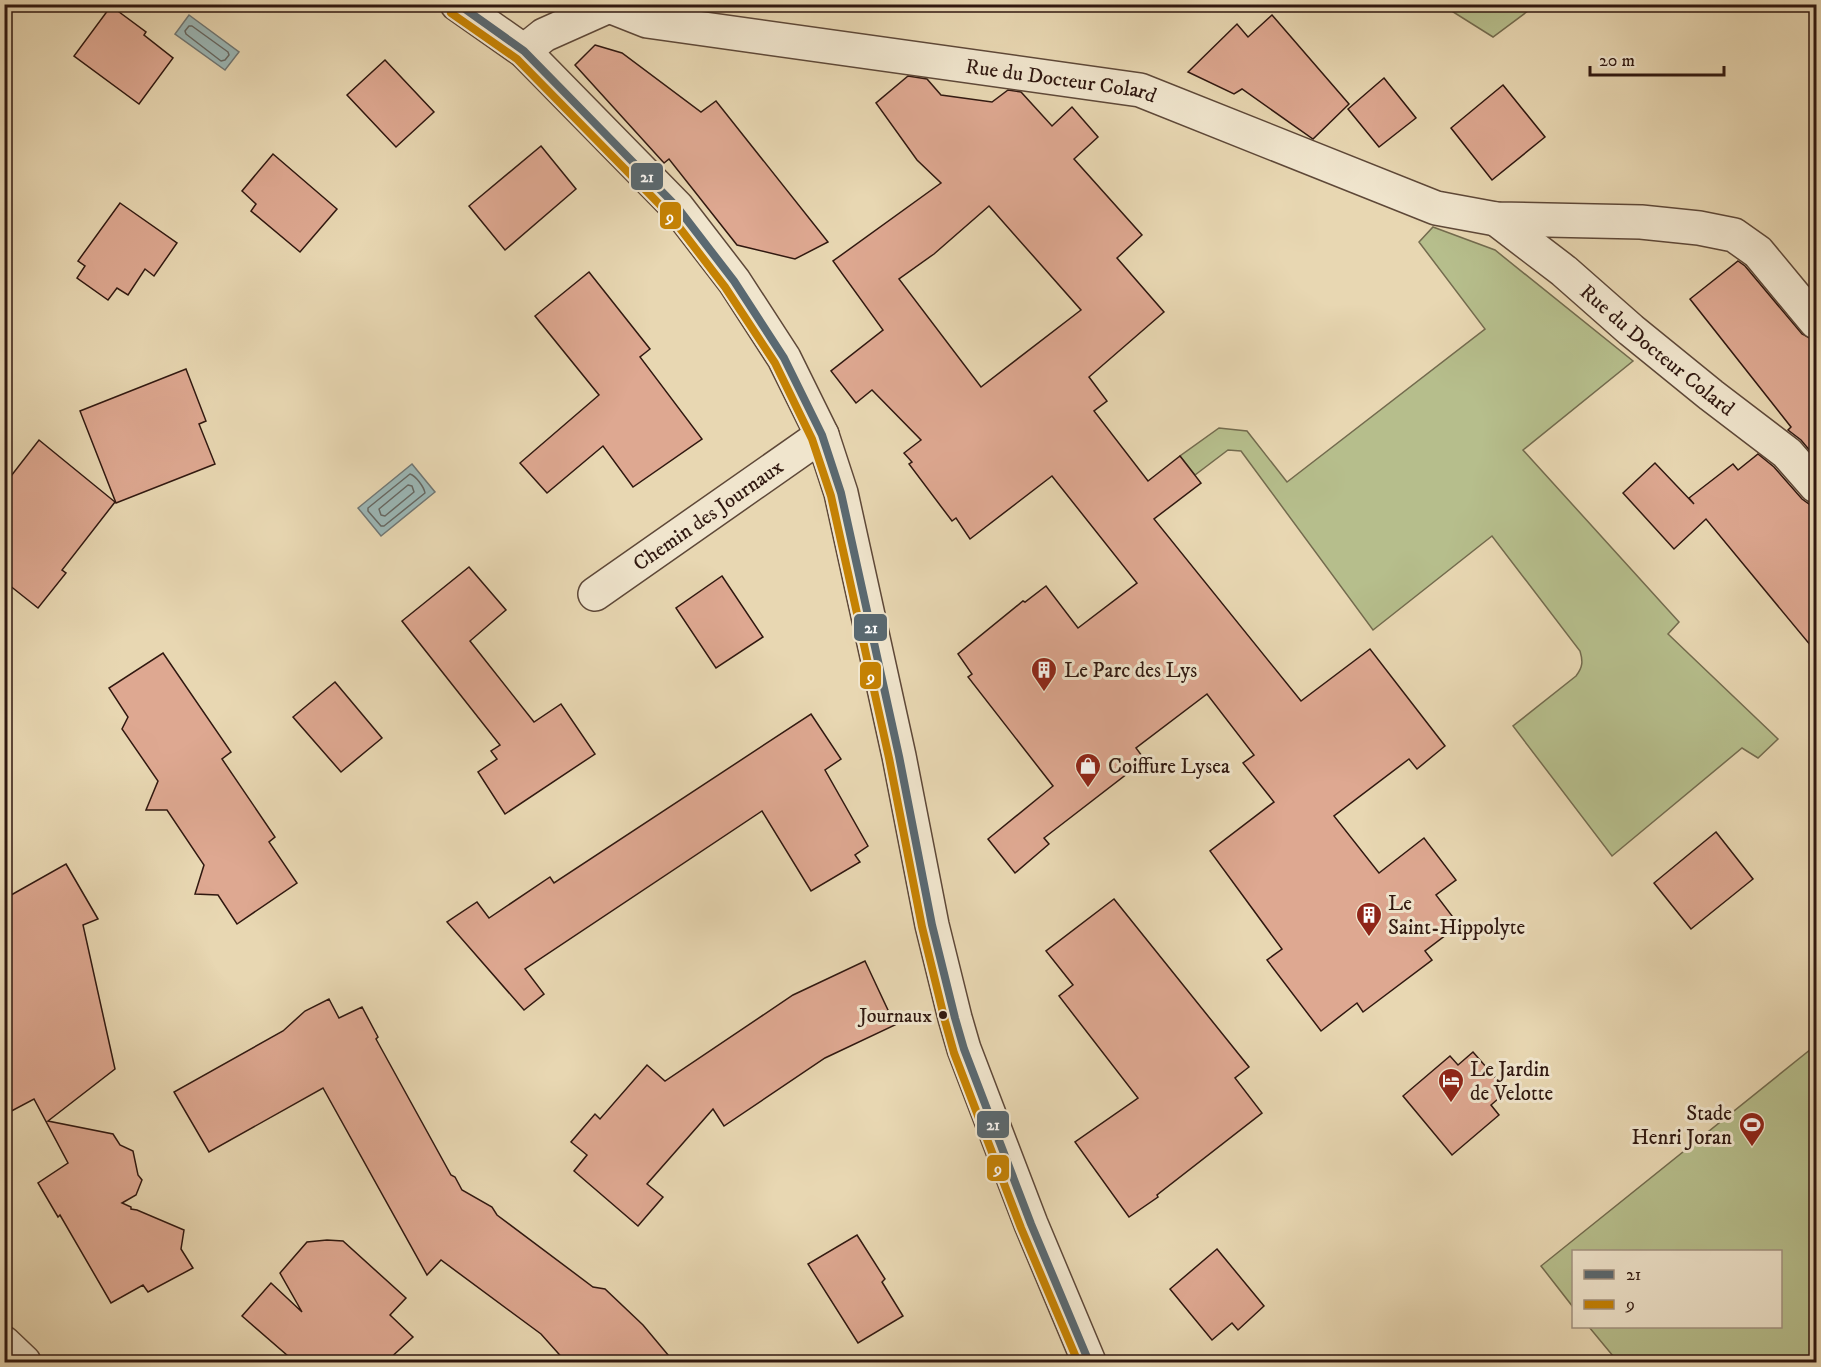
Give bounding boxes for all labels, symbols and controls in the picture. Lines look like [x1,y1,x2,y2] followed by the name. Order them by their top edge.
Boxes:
[1590,39,1724,77] scale bar
[1599,50,1635,72] text: 20 m
[964,54,1161,109] street label: Rue du Docteur Colard
[630,162,664,191] line badge: 21
[640,167,654,187] text: 21
[659,201,682,230] line badge: 9
[665,207,674,227] text: 9
[1574,279,1740,423] street label: Rue du Docteur Colard
[628,454,789,577] street label: Chemin des Journaux
[853,613,888,642] line badge: 21
[864,618,878,638] text: 21
[1029,655,1059,693] building icon: Le Parc des Lys
[1064,658,1197,684] place label: Le Parc des Lys
[859,661,882,690] line badge: 9
[866,667,875,687] text: 9
[1073,751,1103,789] shop icon: Coiffure Lysea
[1108,754,1230,780] place label: Coiffure Lysea
[1388,891,1525,941] place label: Le Saint-Hippolyte
[1354,900,1384,938] building icon: Le Saint-Hippolyte
[857,1004,932,1029] place label: Journaux
[937,1009,949,1021] marker: Journaux
[1470,1057,1553,1107] place label: Le Jardin de Velotte
[1436,1066,1466,1104] hotel icon: Le Jardin de Velotte
[1631,1101,1732,1151] place label: Stade Henri Joran
[976,1110,1010,1139] line badge: 21
[1737,1110,1767,1148] sports icon: Stade Henri Joran
[986,1115,1000,1135] text: 21
[986,1154,1010,1182] line badge: 9
[993,1159,1002,1179] text: 9
[1572,1250,1782,1328] legend
[1626,1264,1641,1286] text: 21
[1625,1294,1635,1316] text: 9

